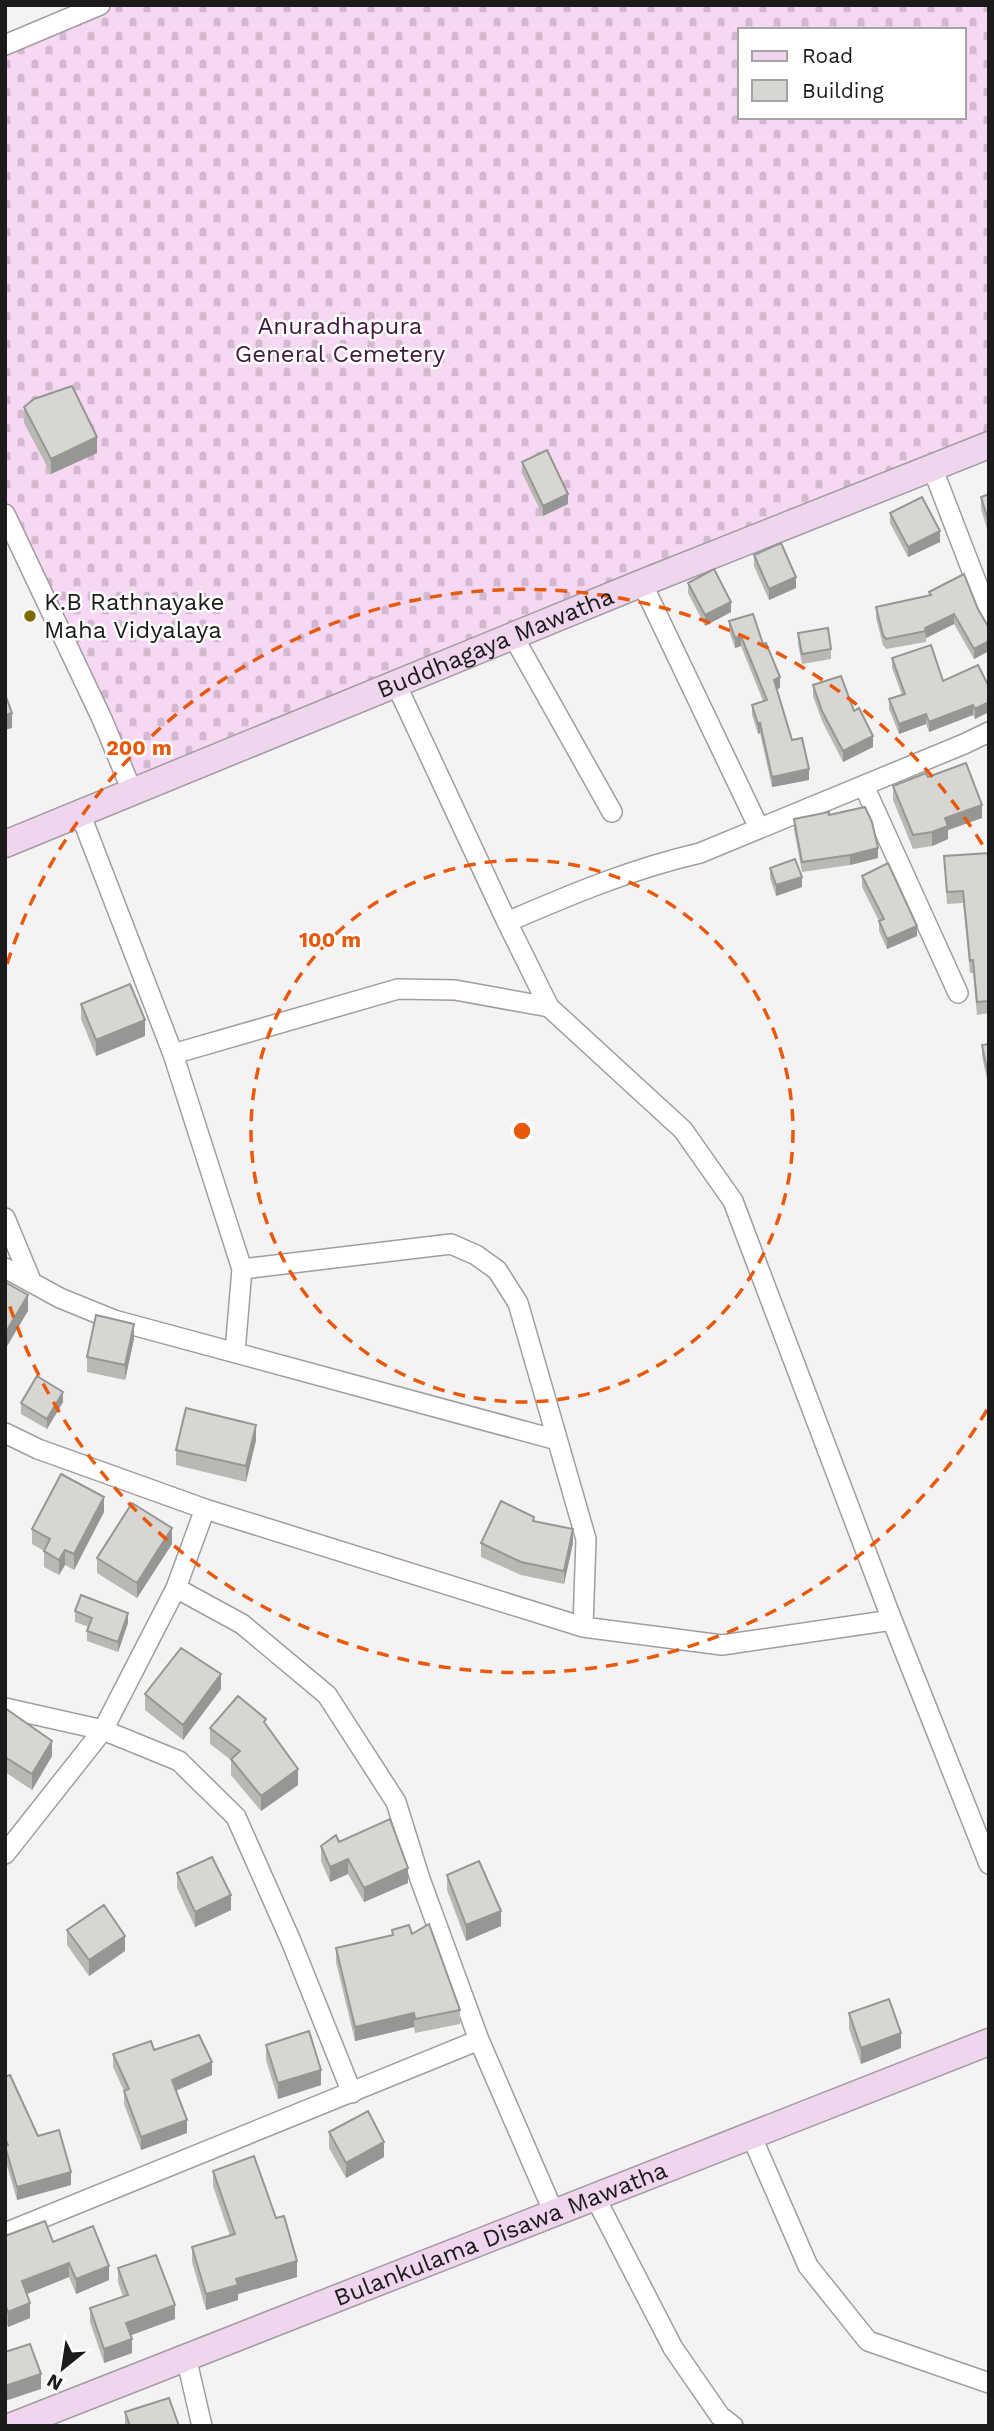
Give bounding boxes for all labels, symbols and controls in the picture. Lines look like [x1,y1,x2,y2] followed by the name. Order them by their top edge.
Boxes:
[738,28,966,119] legend
[802,43,853,68] text: Road
[802,78,884,103] text: Building
[235,312,446,368] park label: Anuradhapura General Cemetery
[373,582,618,704] street label: Buddhagaya Mawatha
[44,588,224,644] place label: K.B Rathnayake Maha Vidyalaya
[22,608,38,624] marker: K.B Rathnayake Maha Vidyalaya
[106,735,172,760] text: 200 m
[299,927,361,952] text: 100 m
[510,1119,534,1143] centre of rings
[330,2156,671,2312] street label: Bulankulama Disawa Mawatha
[28,2333,98,2403] north arrow
[43,2369,67,2396] text: N

